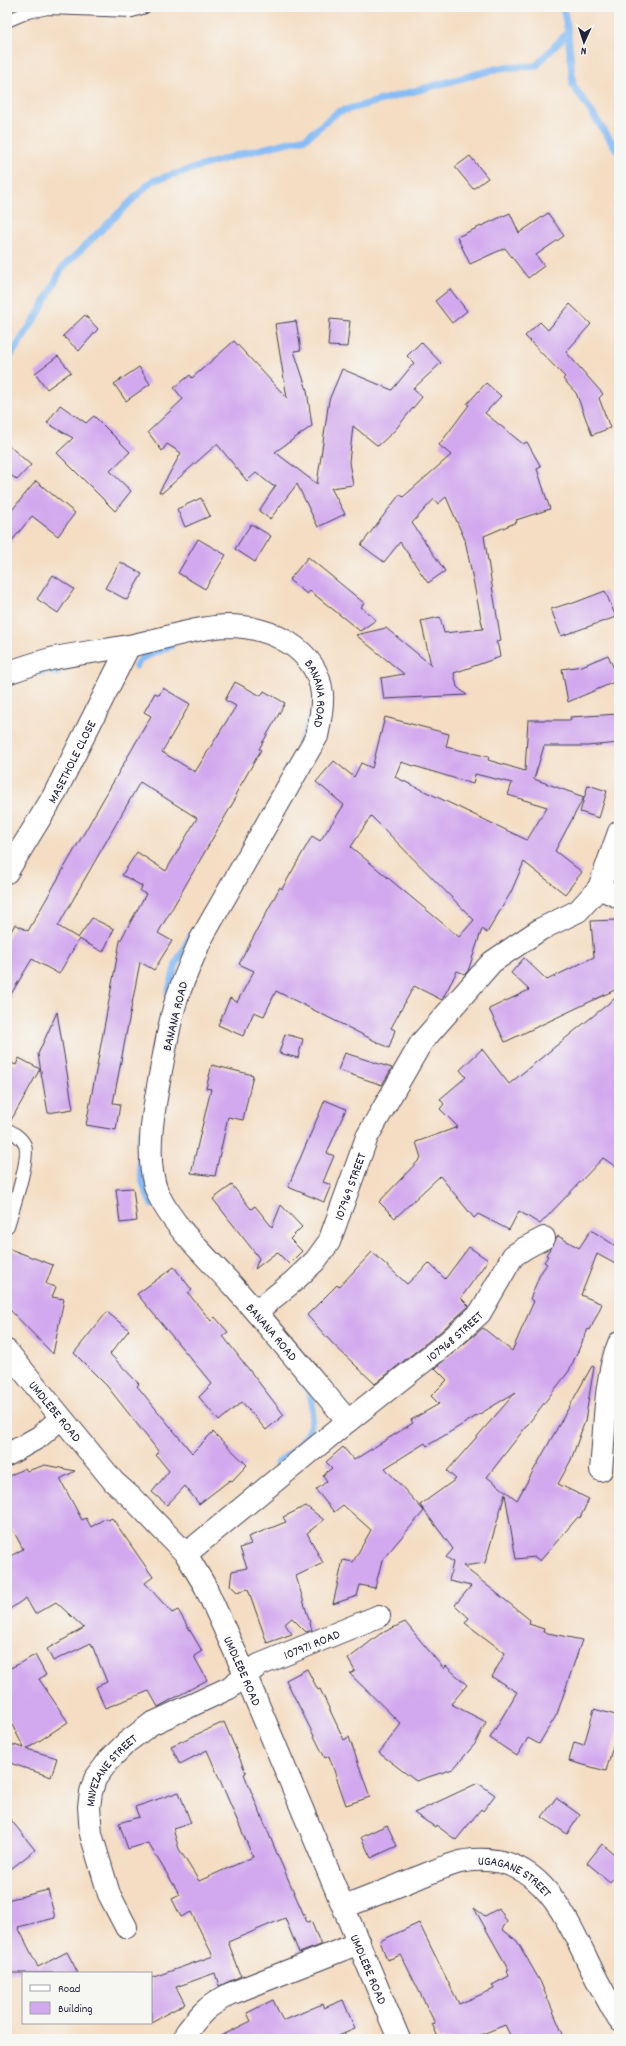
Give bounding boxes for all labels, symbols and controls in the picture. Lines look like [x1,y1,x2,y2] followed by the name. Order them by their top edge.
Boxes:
[564,22,604,62] north arrow
[580,42,587,58] text: N
[299,656,329,729] street label: BANANA ROAD
[44,717,102,808] street label: MASETHOLE CLOSE
[159,980,194,1053] street label: BANANA ROAD
[331,1151,372,1223] street label: 107969 STREET
[240,1300,301,1366] street label: BANANA ROAD
[423,1308,488,1368] street label: 107968 STREET
[23,1377,85,1447] street label: UMDLEBE ROAD
[281,1626,344,1666] street label: 107971 ROAD
[217,1634,265,1710] street label: UMDLEBE ROAD
[82,1730,142,1808] street label: MNYEZANE STREET
[478,1853,555,1902] street label: UGAGANE STREET
[344,1932,390,2008] street label: UMDLEBE ROAD
[22,1972,152,2024] legend
[58,1981,80,1998] text: Road
[58,2001,93,2018] text: Building

